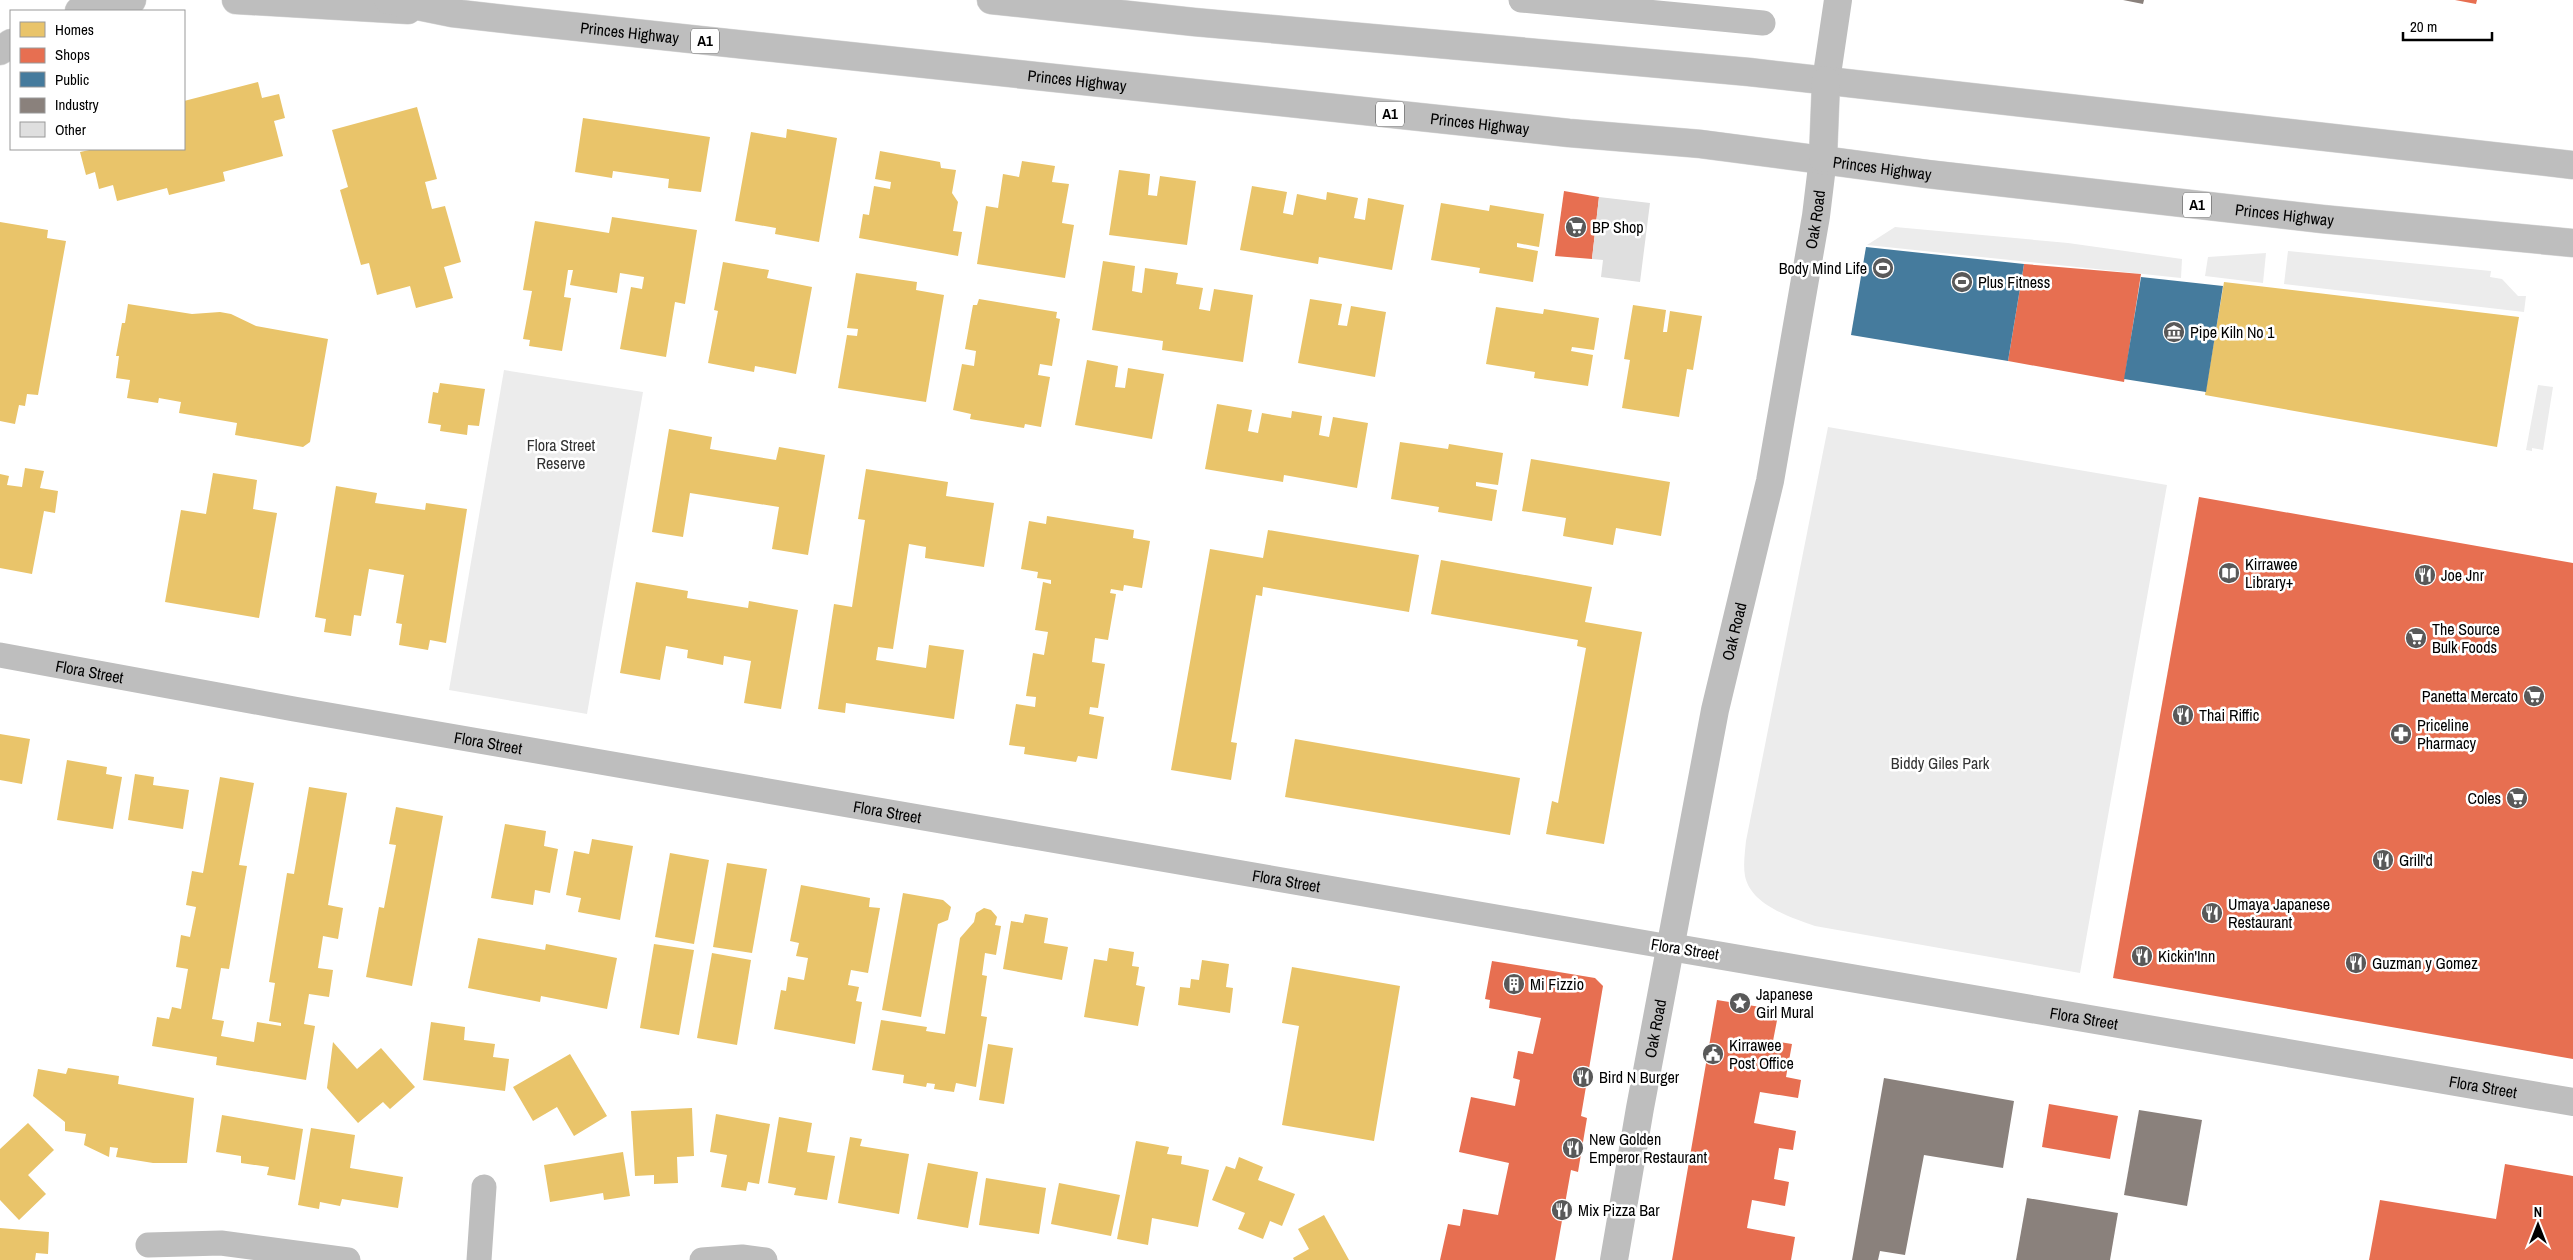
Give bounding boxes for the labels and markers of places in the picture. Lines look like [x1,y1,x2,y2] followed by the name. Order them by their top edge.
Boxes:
[1564,215,1588,239] supermarket icon: BP Shop
[1592,216,1644,238] place label: BP Shop
[1871,256,1895,280] sports icon: Body Mind Life
[1779,257,1867,279] place label: Body Mind Life
[1950,270,1974,294] sports icon: Plus Fitness
[1978,271,2050,293] place label: Plus Fitness
[2162,320,2186,344] museum icon: Pipe Kiln No 1
[2190,321,2275,343] place label: Pipe Kiln No 1
[2245,553,2298,593] place label: Kirrawee Library+
[2217,561,2241,585] library icon: Kirrawee Library+
[2413,563,2437,587] restaurant icon: Joe Jnr
[2441,564,2485,586] place label: Joe Jnr
[2432,618,2500,658] place label: The Source Bulk Foods
[2404,626,2428,650] supermarket icon: The Source Bulk Foods
[2522,684,2546,708] supermarket icon: Panetta Mercato
[2422,685,2518,707] place label: Panetta Mercato
[2171,703,2195,727] restaurant icon: Thai Riffic
[2199,704,2260,726] place label: Thai Riffic
[2417,714,2476,754] place label: Priceline Pharmacy
[2389,722,2413,746] pharmacy icon: Priceline Pharmacy
[2505,786,2529,810] supermarket icon: Coles
[2467,787,2501,809] place label: Coles
[2371,848,2395,872] restaurant icon: Grill'd
[2399,849,2433,871] place label: Grill'd
[2228,893,2330,933] place label: Umaya Japanese Restaurant
[2200,901,2224,925] restaurant icon: Umaya Japanese Restaurant
[2130,944,2154,968] restaurant icon: Kickin'Inn
[2158,945,2215,967] place label: Kickin'Inn
[2344,951,2368,975] restaurant icon: Guzman y Gomez
[2372,952,2478,974] place label: Guzman y Gomez
[1502,972,1526,996] building icon: Mi Fizzio
[1530,973,1584,995] place label: Mi Fizzio
[1756,983,1814,1023] place label: Japanese Girl Mural
[1728,991,1752,1015] place icon: Japanese Girl Mural
[1729,1034,1794,1074] place label: Kirrawee Post Office
[1701,1042,1725,1066] public building icon: Kirrawee Post Office
[1571,1065,1595,1089] restaurant icon: Bird N Burger
[1599,1066,1680,1088] place label: Bird N Burger
[1589,1128,1707,1168] place label: New Golden Emperor Restaurant
[1561,1136,1585,1160] restaurant icon: New Golden Emperor Restaurant
[1550,1198,1574,1222] restaurant icon: Mix Pizza Bar
[1578,1199,1660,1221] place label: Mix Pizza Bar

